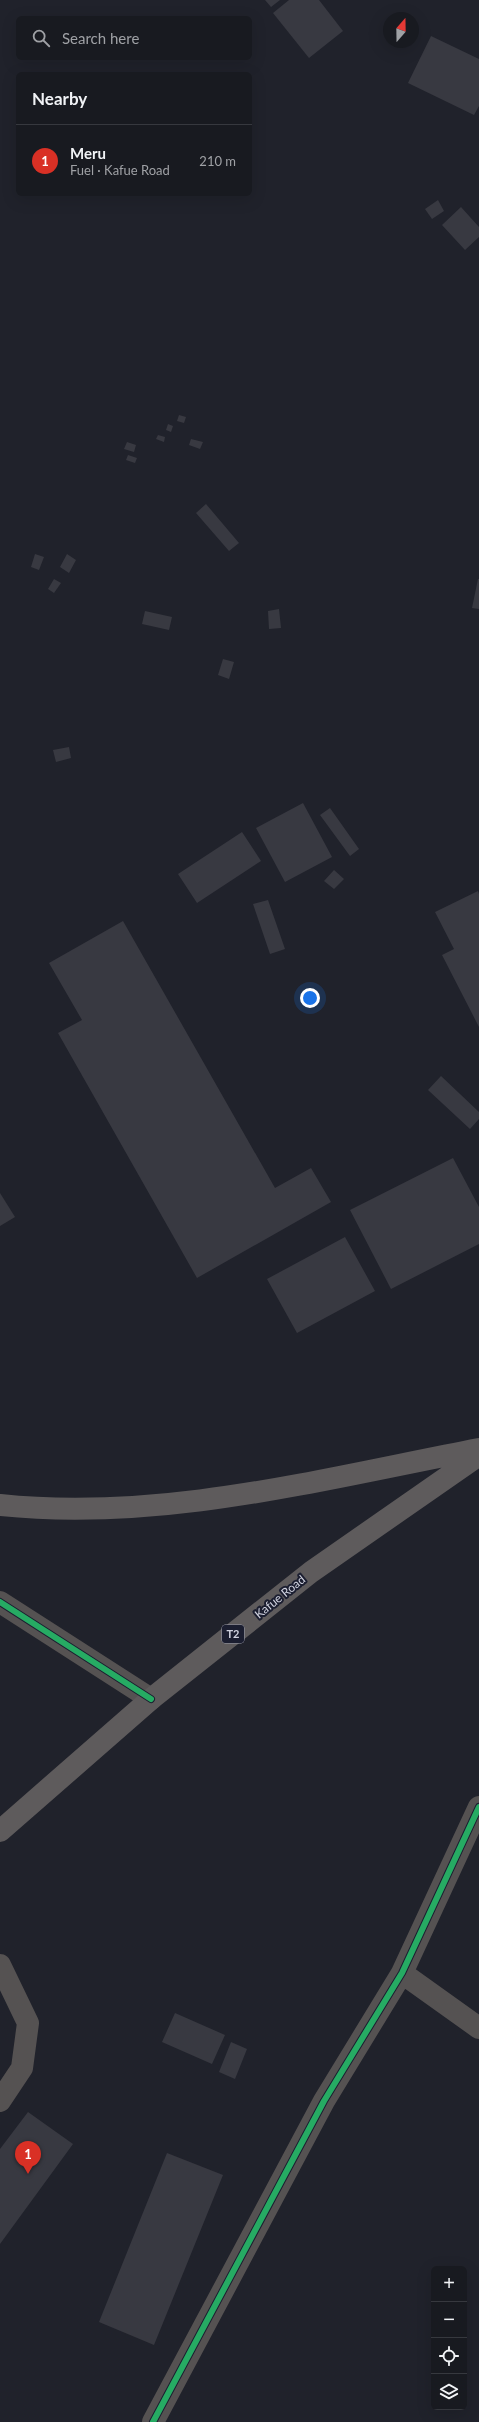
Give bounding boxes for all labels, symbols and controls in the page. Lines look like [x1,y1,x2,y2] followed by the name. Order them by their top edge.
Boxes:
[383,12,419,48] north arrow
[16,16,252,60] search box
[30,27,52,49] icon: search
[62,29,139,47] text: Search here
[32,88,87,109] text: Nearby
[70,144,106,162] text: Meru
[41,153,49,169] text: 1
[199,153,236,169] text: 210 m
[70,162,170,178] text: Fuel · Kafue Road
[300,988,320,1008] your location
[251,1572,308,1622] street label: Kafue Road
[222,1625,244,1643] road number: T2
[15,2141,41,2174] pin: 1
[431,2266,467,2410] map controls
[431,2266,467,2302] button: +
[431,2302,467,2338] button: −
[431,2338,467,2374] button: locate
[431,2374,467,2410] button: layers

